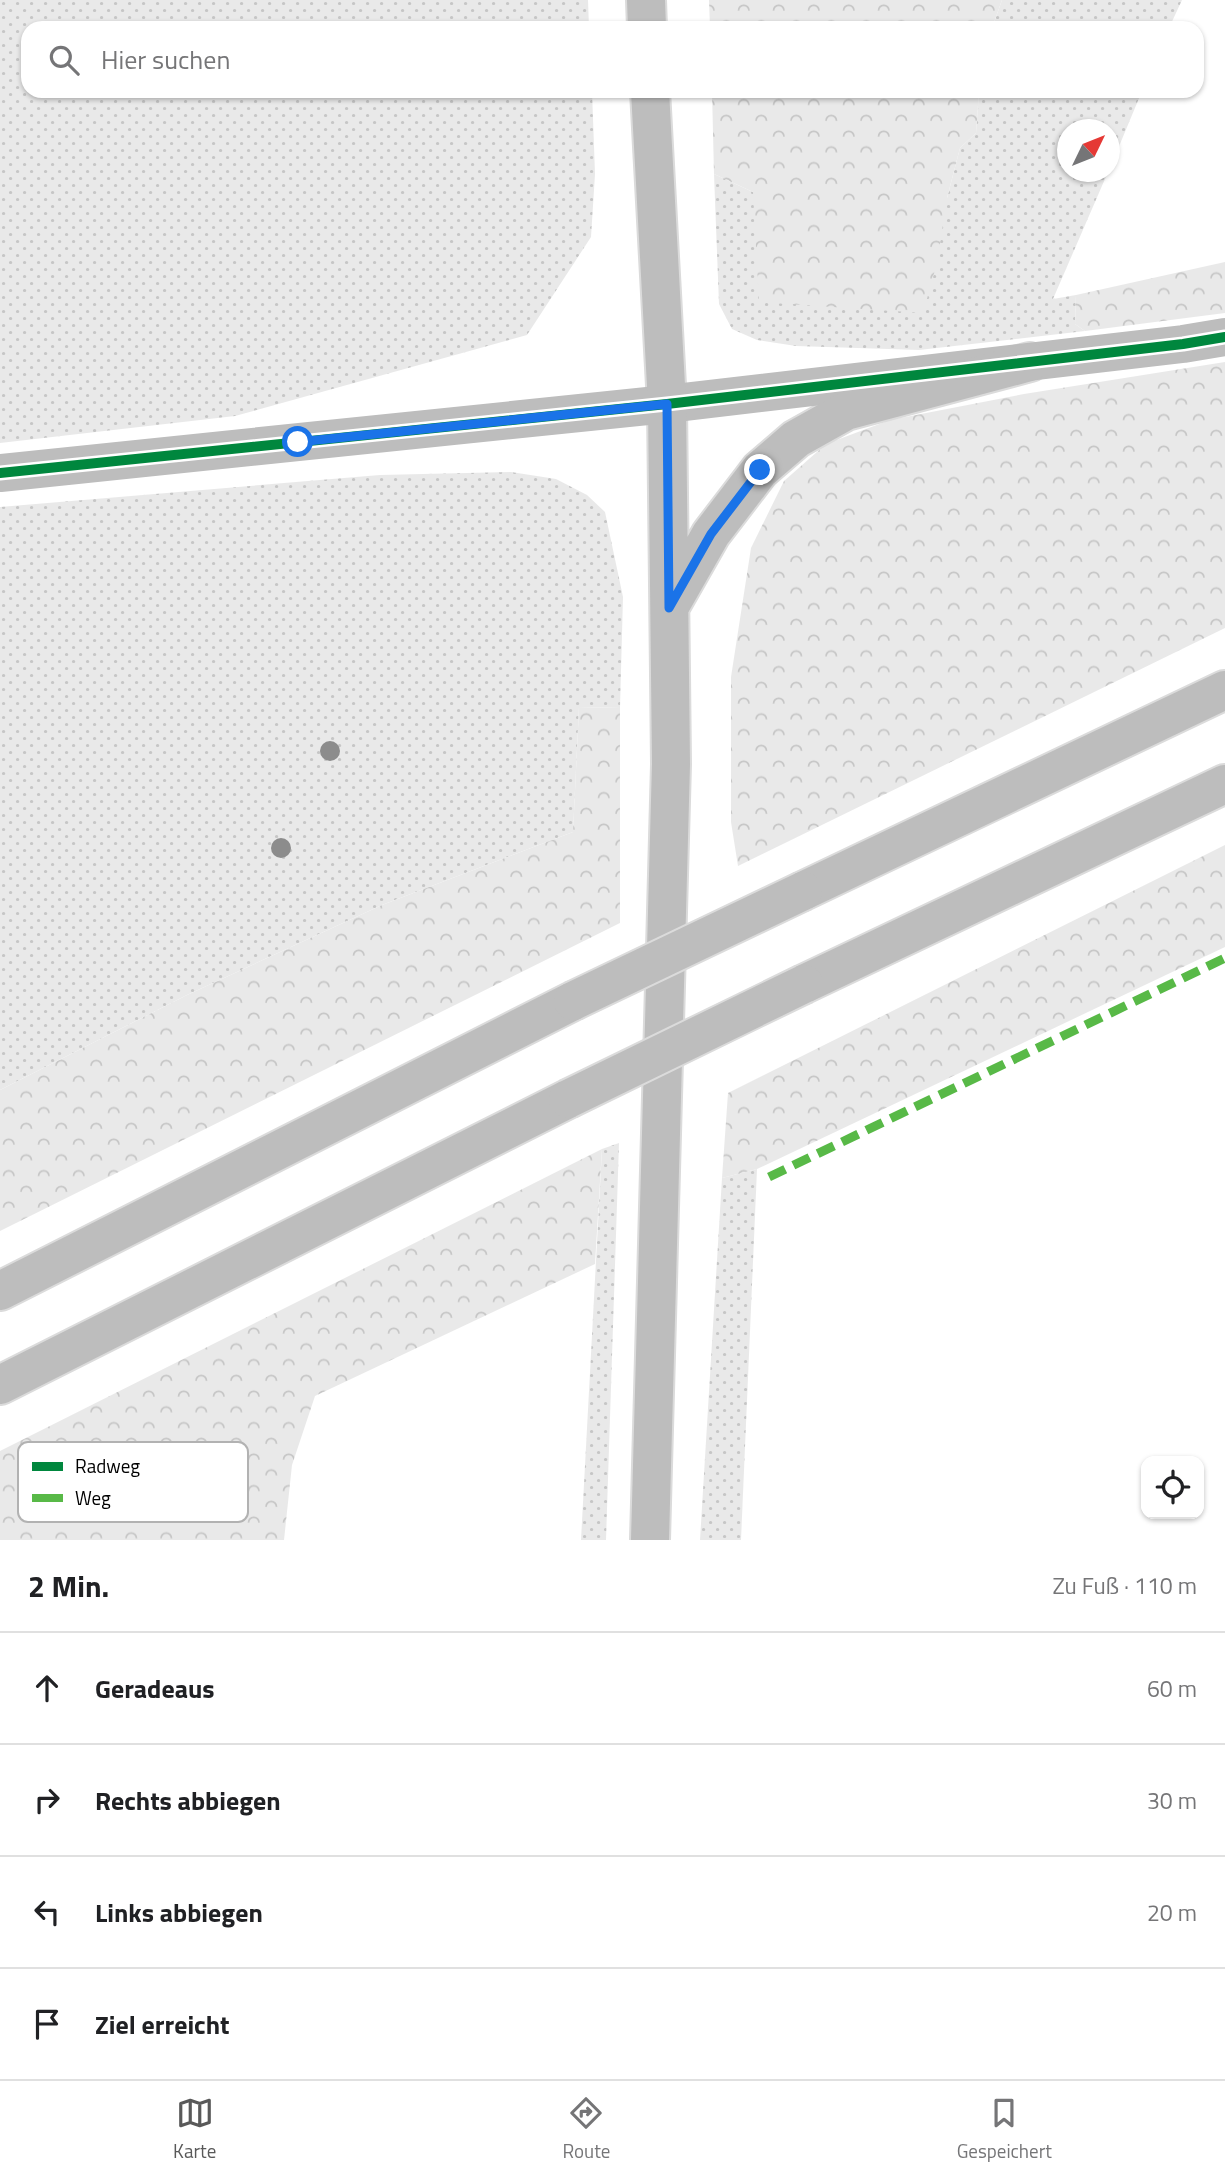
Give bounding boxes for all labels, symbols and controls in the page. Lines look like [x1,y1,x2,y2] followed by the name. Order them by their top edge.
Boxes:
[21,21,1204,98] search box
[101,40,230,79] text: Hier suchen
[45,41,83,79] icon: search
[1057,119,1120,182] north arrow
[282,426,313,457] route start
[744,454,775,485] route end
[18,1442,248,1522] legend
[75,1451,140,1480] text: Radweg
[1141,1456,1204,1519] map controls
[1141,1456,1204,1519] button: locate
[75,1483,111,1512] text: Weg
[28,1563,109,1609] text: 2 Min.
[1053,1568,1197,1603] text: Zu Fuß · 110 m
[28,1669,66,1707] icon: ahead
[95,1669,215,1708] text: Geradeaus
[1147,1671,1197,1706] text: 60 m
[28,1781,66,1819] icon: right
[95,1781,281,1820] text: Rechts abbiegen
[1147,1783,1197,1818] text: 30 m
[28,1893,66,1931] icon: left
[95,1893,263,1932] text: Links abbiegen
[1147,1895,1197,1930] text: 20 m
[28,2005,66,2043] icon: arrive
[95,2005,230,2044] text: Ziel erreicht
[173,2094,216,2165] tab: Karte
[563,2094,610,2165] tab: Route
[957,2094,1052,2165] tab: Gespeichert

